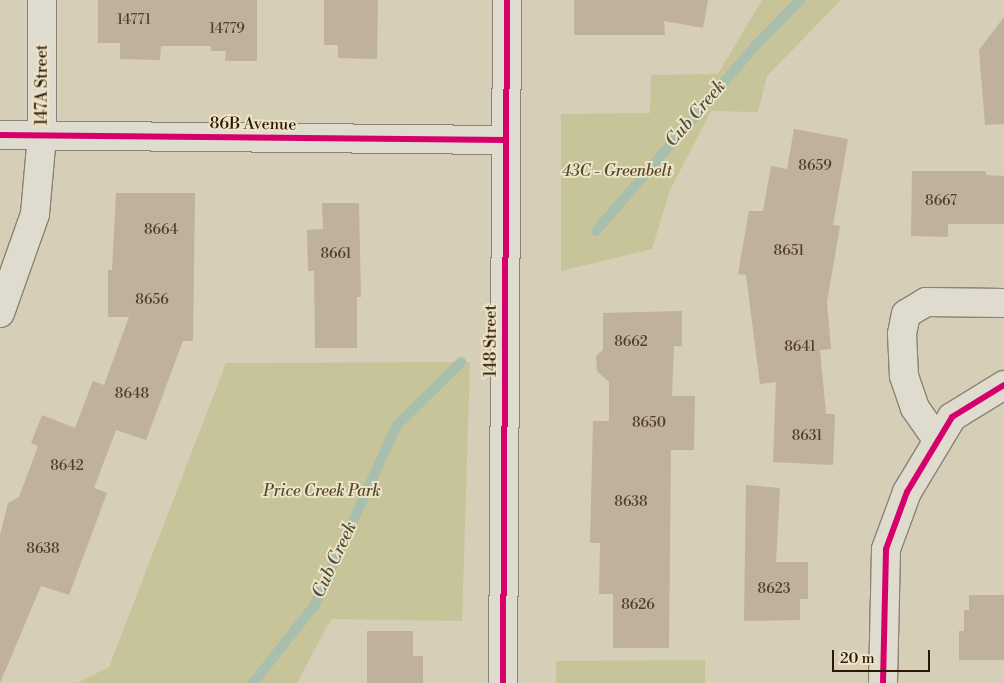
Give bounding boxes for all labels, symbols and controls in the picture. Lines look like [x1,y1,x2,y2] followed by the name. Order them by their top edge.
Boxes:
[117,12,151,28] house number: 14771
[209,21,245,37] house number: 14779
[32,45,52,125] street label: 147A Street
[661,76,731,152] water label: Cub Creek
[209,114,297,134] street label: 86B Avenue
[798,158,832,174] house number: 8659
[562,161,672,181] park label: 43C - Greenbelt
[925,193,957,209] house number: 8667
[144,222,178,238] house number: 8664
[774,243,804,259] house number: 8651
[320,246,352,262] house number: 8661
[135,292,169,308] house number: 8656
[481,305,501,377] street label: 148 Street
[614,334,648,350] house number: 8662
[784,339,816,355] house number: 8641
[115,386,149,402] house number: 8648
[632,415,666,431] house number: 8650
[792,428,822,444] house number: 8631
[50,458,84,474] house number: 8642
[263,481,381,501] park label: Price Creek Park
[614,494,648,510] house number: 8638
[308,518,362,602] water label: Cub Creek
[26,541,60,557] house number: 8638
[758,581,790,597] house number: 8623
[621,597,655,613] house number: 8626
[834,640,932,672] scale bar
[840,649,875,668] text: 20 m

